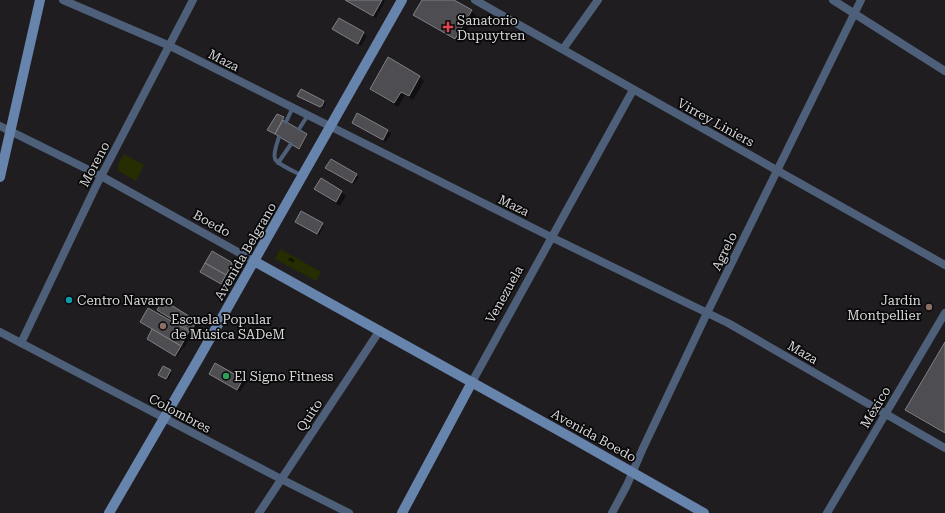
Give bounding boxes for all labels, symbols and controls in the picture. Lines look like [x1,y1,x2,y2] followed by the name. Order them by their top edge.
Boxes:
[457,13,526,43] place label: Sanatorio Dupuytren
[442,21,454,33] marker: Sanatorio Dupuytren
[206,46,242,74] street label: Maza
[675,95,757,150] street label: Virrey Liniers
[76,139,113,189] street label: Moreno
[496,192,532,219] street label: Maza
[211,200,279,303] street label: Avenida Belgrano
[191,207,233,240] street label: Boedo
[709,230,740,273] street label: Agrelo
[483,263,526,326] street label: Venezuela
[77,293,173,308] place label: Centro Navarro
[847,293,922,323] place label: Jardín Montpellier
[64,295,74,305] marker: Centro Navarro
[924,302,934,312] marker: Jardín Montpellier
[171,312,285,342] place label: Escuela Popular de Música SADeM
[158,321,168,331] marker: Escuela Popular de Música SADeM
[785,338,821,367] street label: Maza
[234,369,334,384] place label: El Signo Fitness
[221,371,231,381] marker: El Signo Fitness
[857,384,894,431] street label: México
[146,391,213,436] street label: Colombres
[293,396,326,434] street label: Quito
[549,406,639,465] street label: Avenida Boedo

